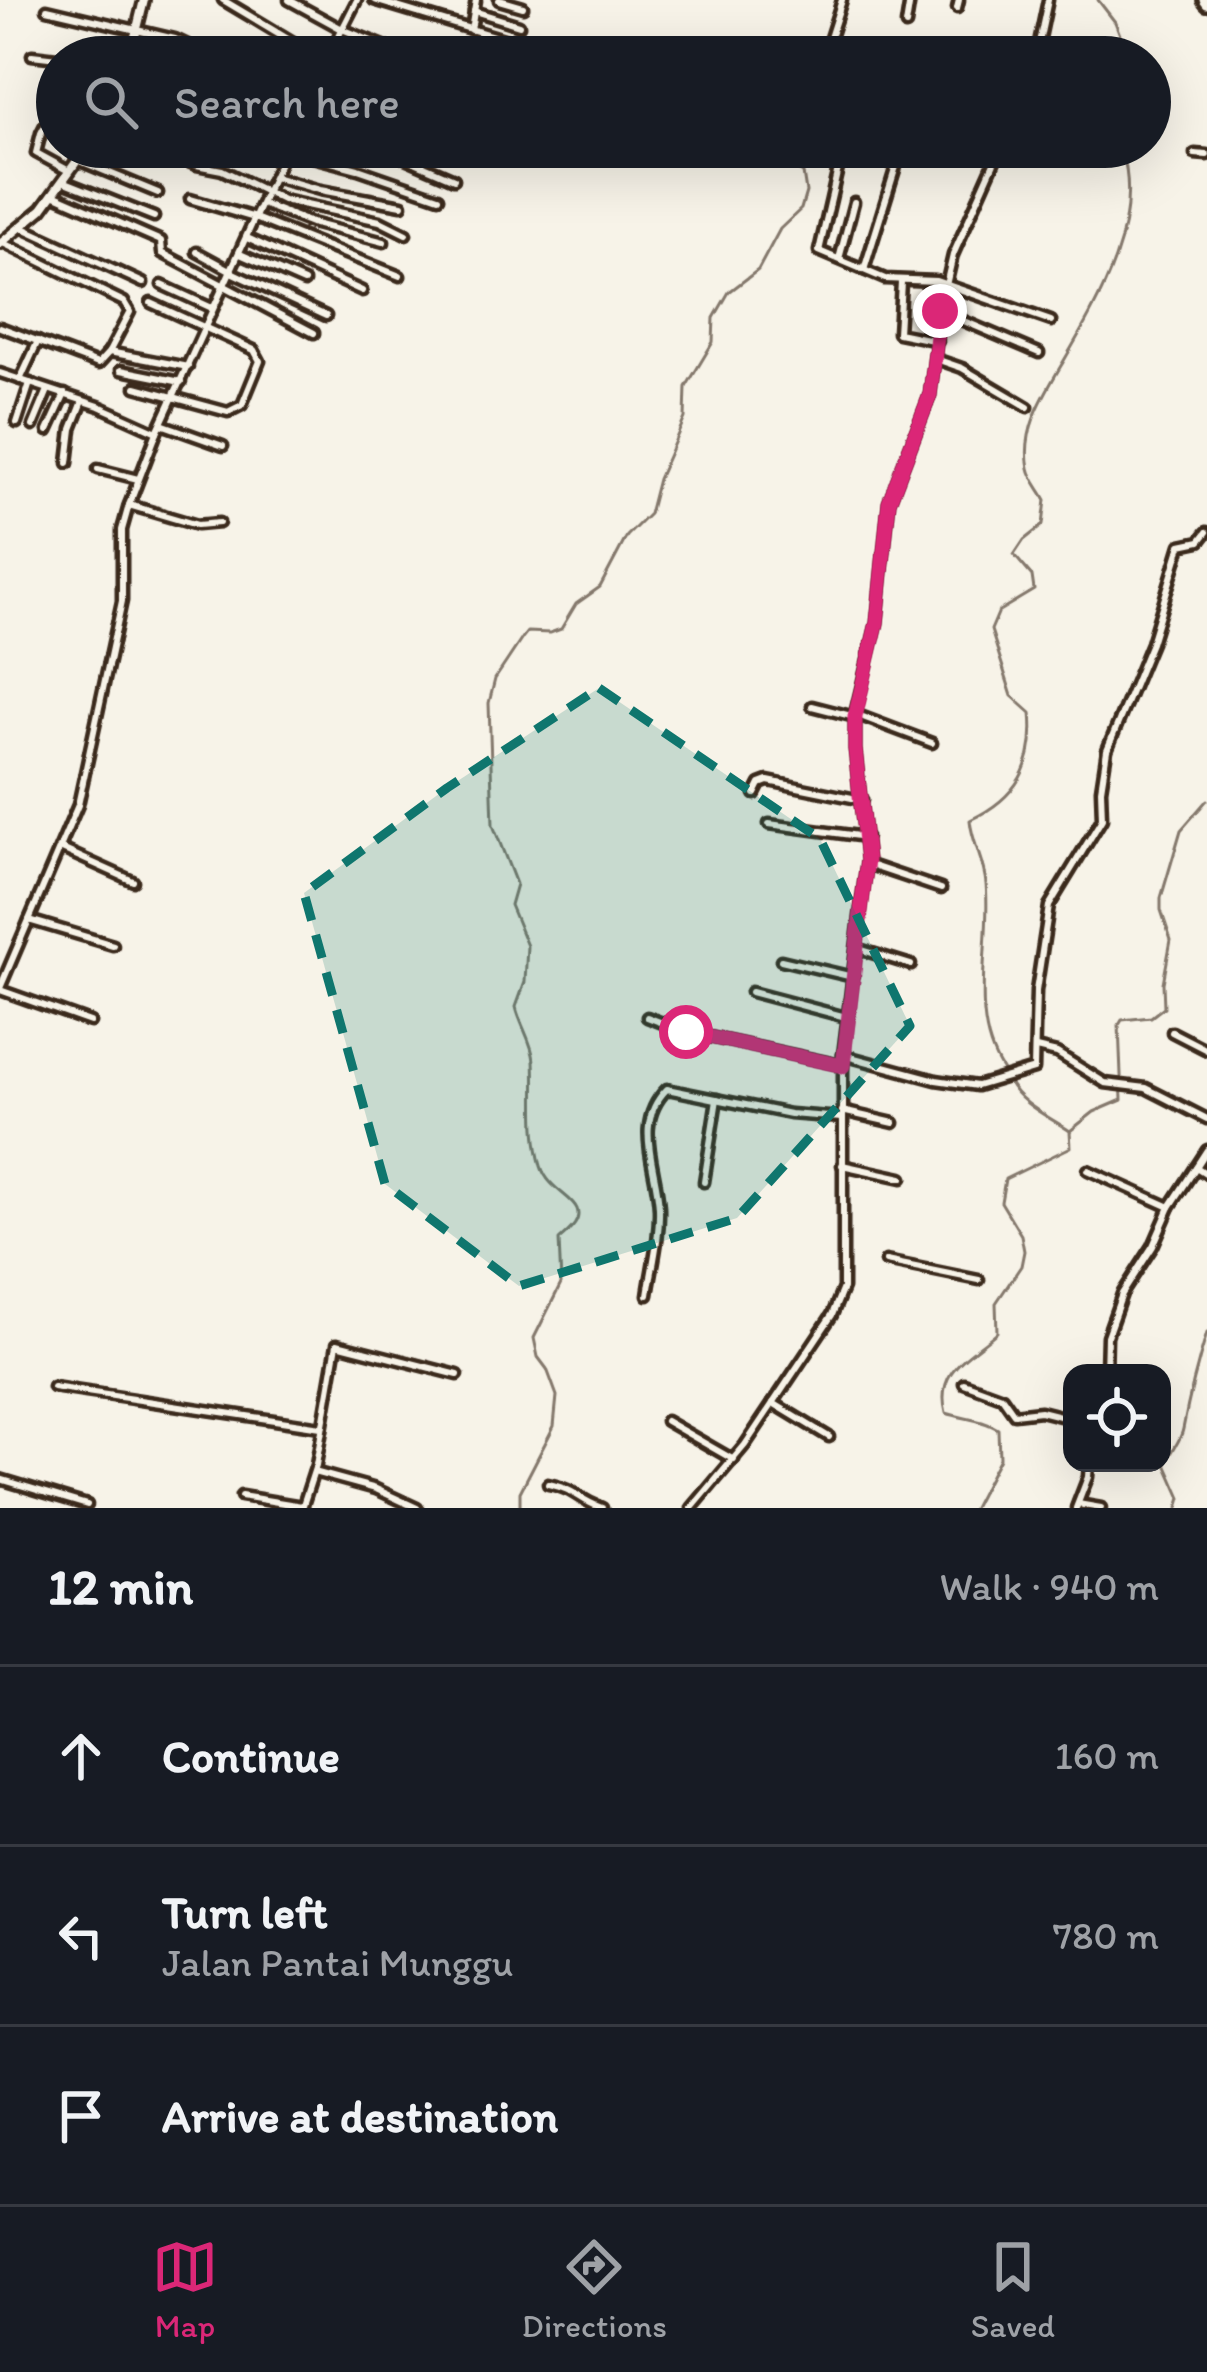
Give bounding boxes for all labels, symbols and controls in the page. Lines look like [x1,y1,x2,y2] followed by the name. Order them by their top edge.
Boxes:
[36,36,1171,168] search box
[78,69,144,135] icon: search
[174,75,400,129] text: Search here
[913,284,967,338] route end
[659,1005,713,1059] route start
[1063,1364,1171,1472] map controls
[1063,1364,1171,1472] button: locate
[48,1556,193,1617] text: 12 min
[939,1563,1159,1610] text: Walk · 940 m
[48,1723,114,1789] icon: ahead
[162,1729,340,1783] text: Continue
[1055,1732,1159,1779] text: 160 m
[162,1885,328,1939] text: Turn left
[48,1903,114,1969] icon: left
[1053,1912,1159,1959] text: 780 m
[162,1939,513,1986] text: Jalan Pantai Munggu
[48,2083,114,2149] icon: arrive
[162,2089,558,2143] text: Arrive at destination
[152,2234,218,2345] tab: Map
[522,2234,667,2345] tab: Directions
[971,2234,1055,2345] tab: Saved

